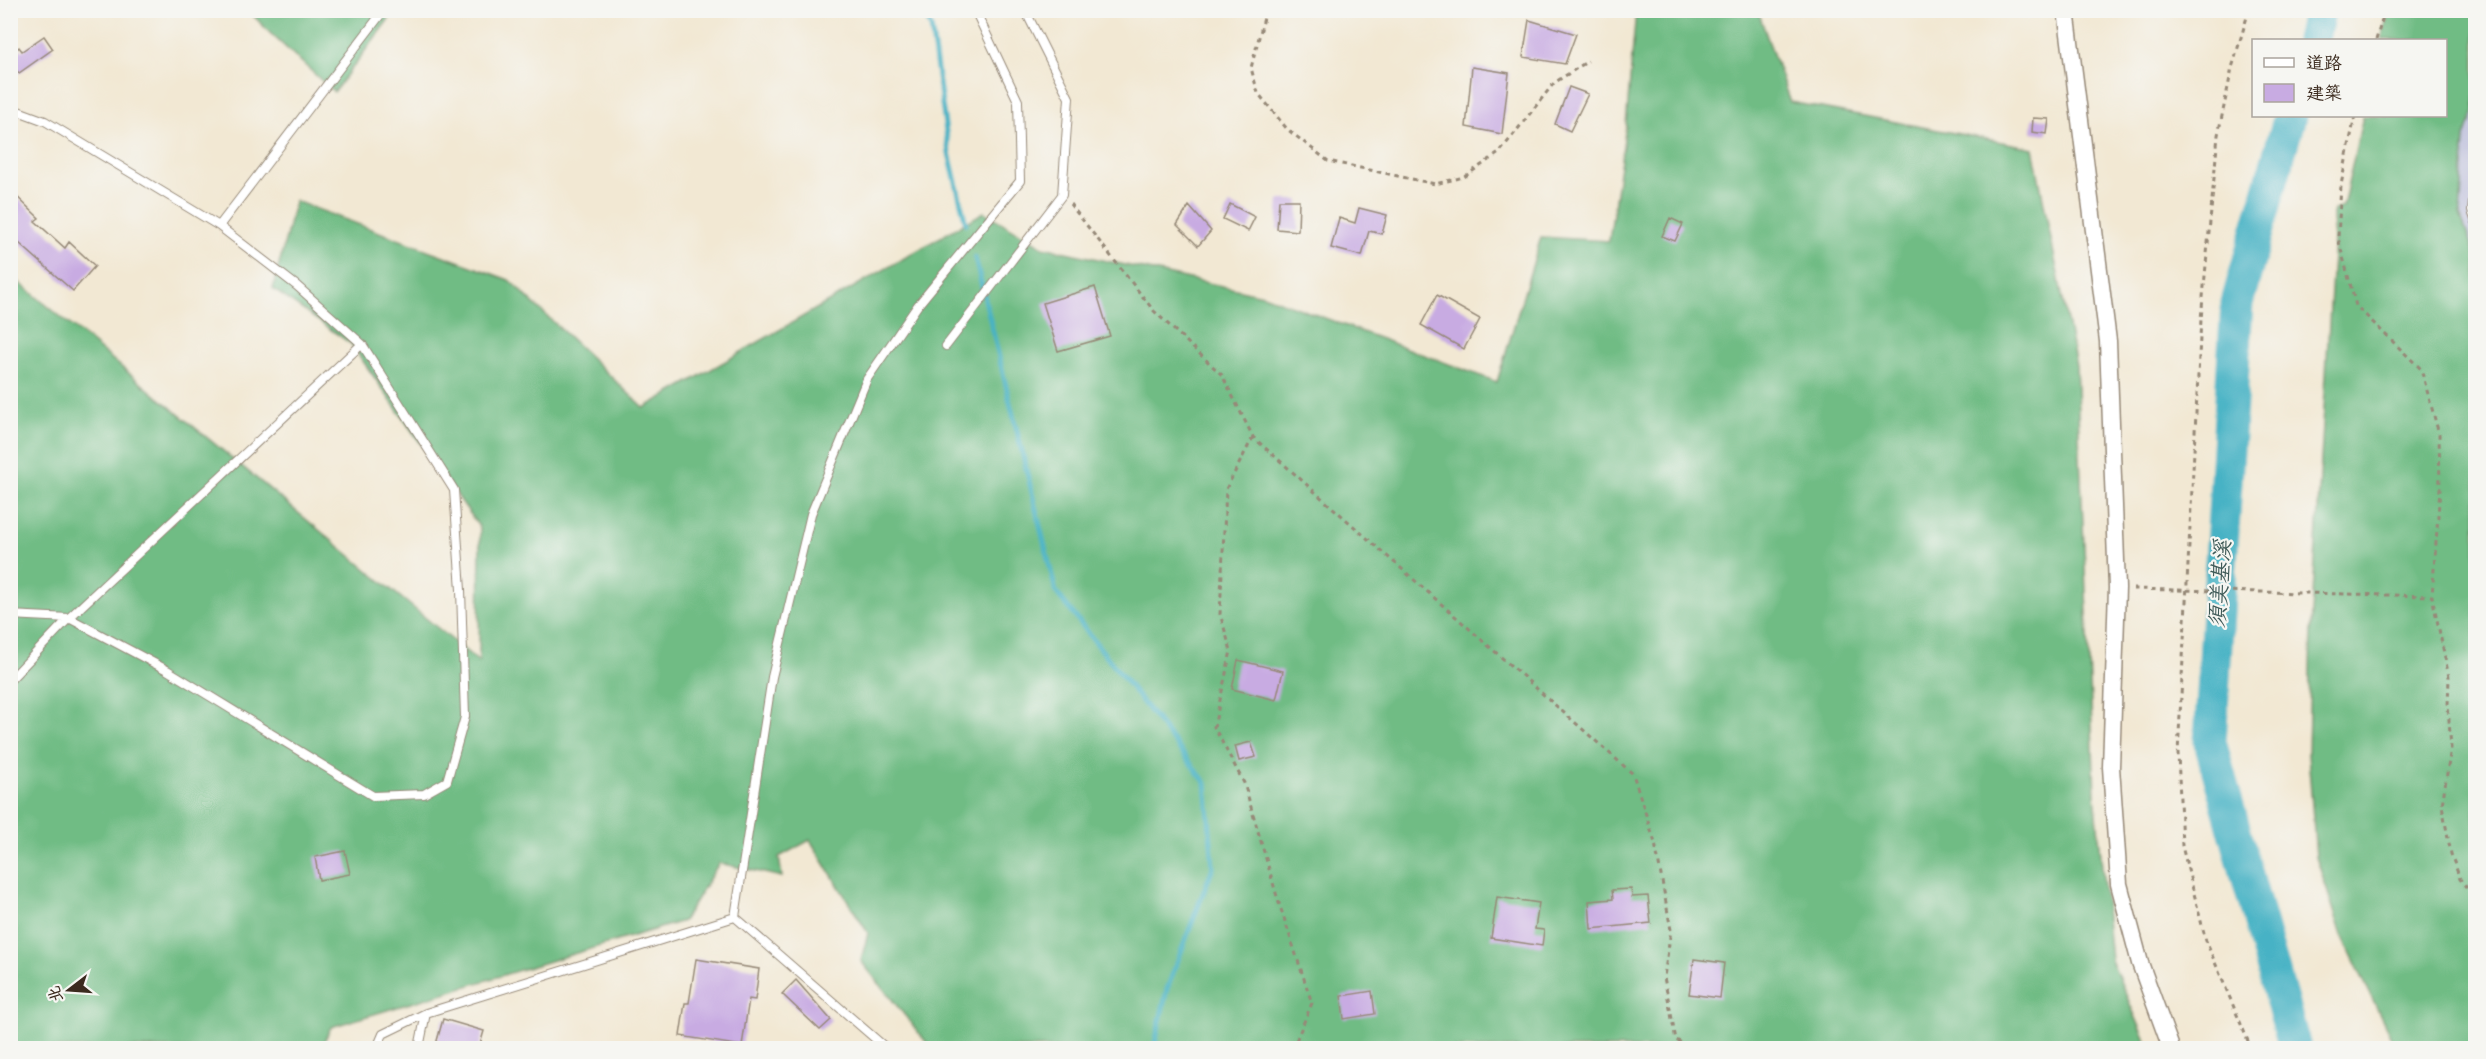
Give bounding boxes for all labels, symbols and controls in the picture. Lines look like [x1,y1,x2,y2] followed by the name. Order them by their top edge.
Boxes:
[2252,39,2447,117] legend
[2306,53,2342,74] text: 道路
[2306,83,2342,104] text: 建築
[2204,538,2236,629] water label: 須美基溪
[39,960,99,1020] north arrow
[45,984,67,1004] text: 北

